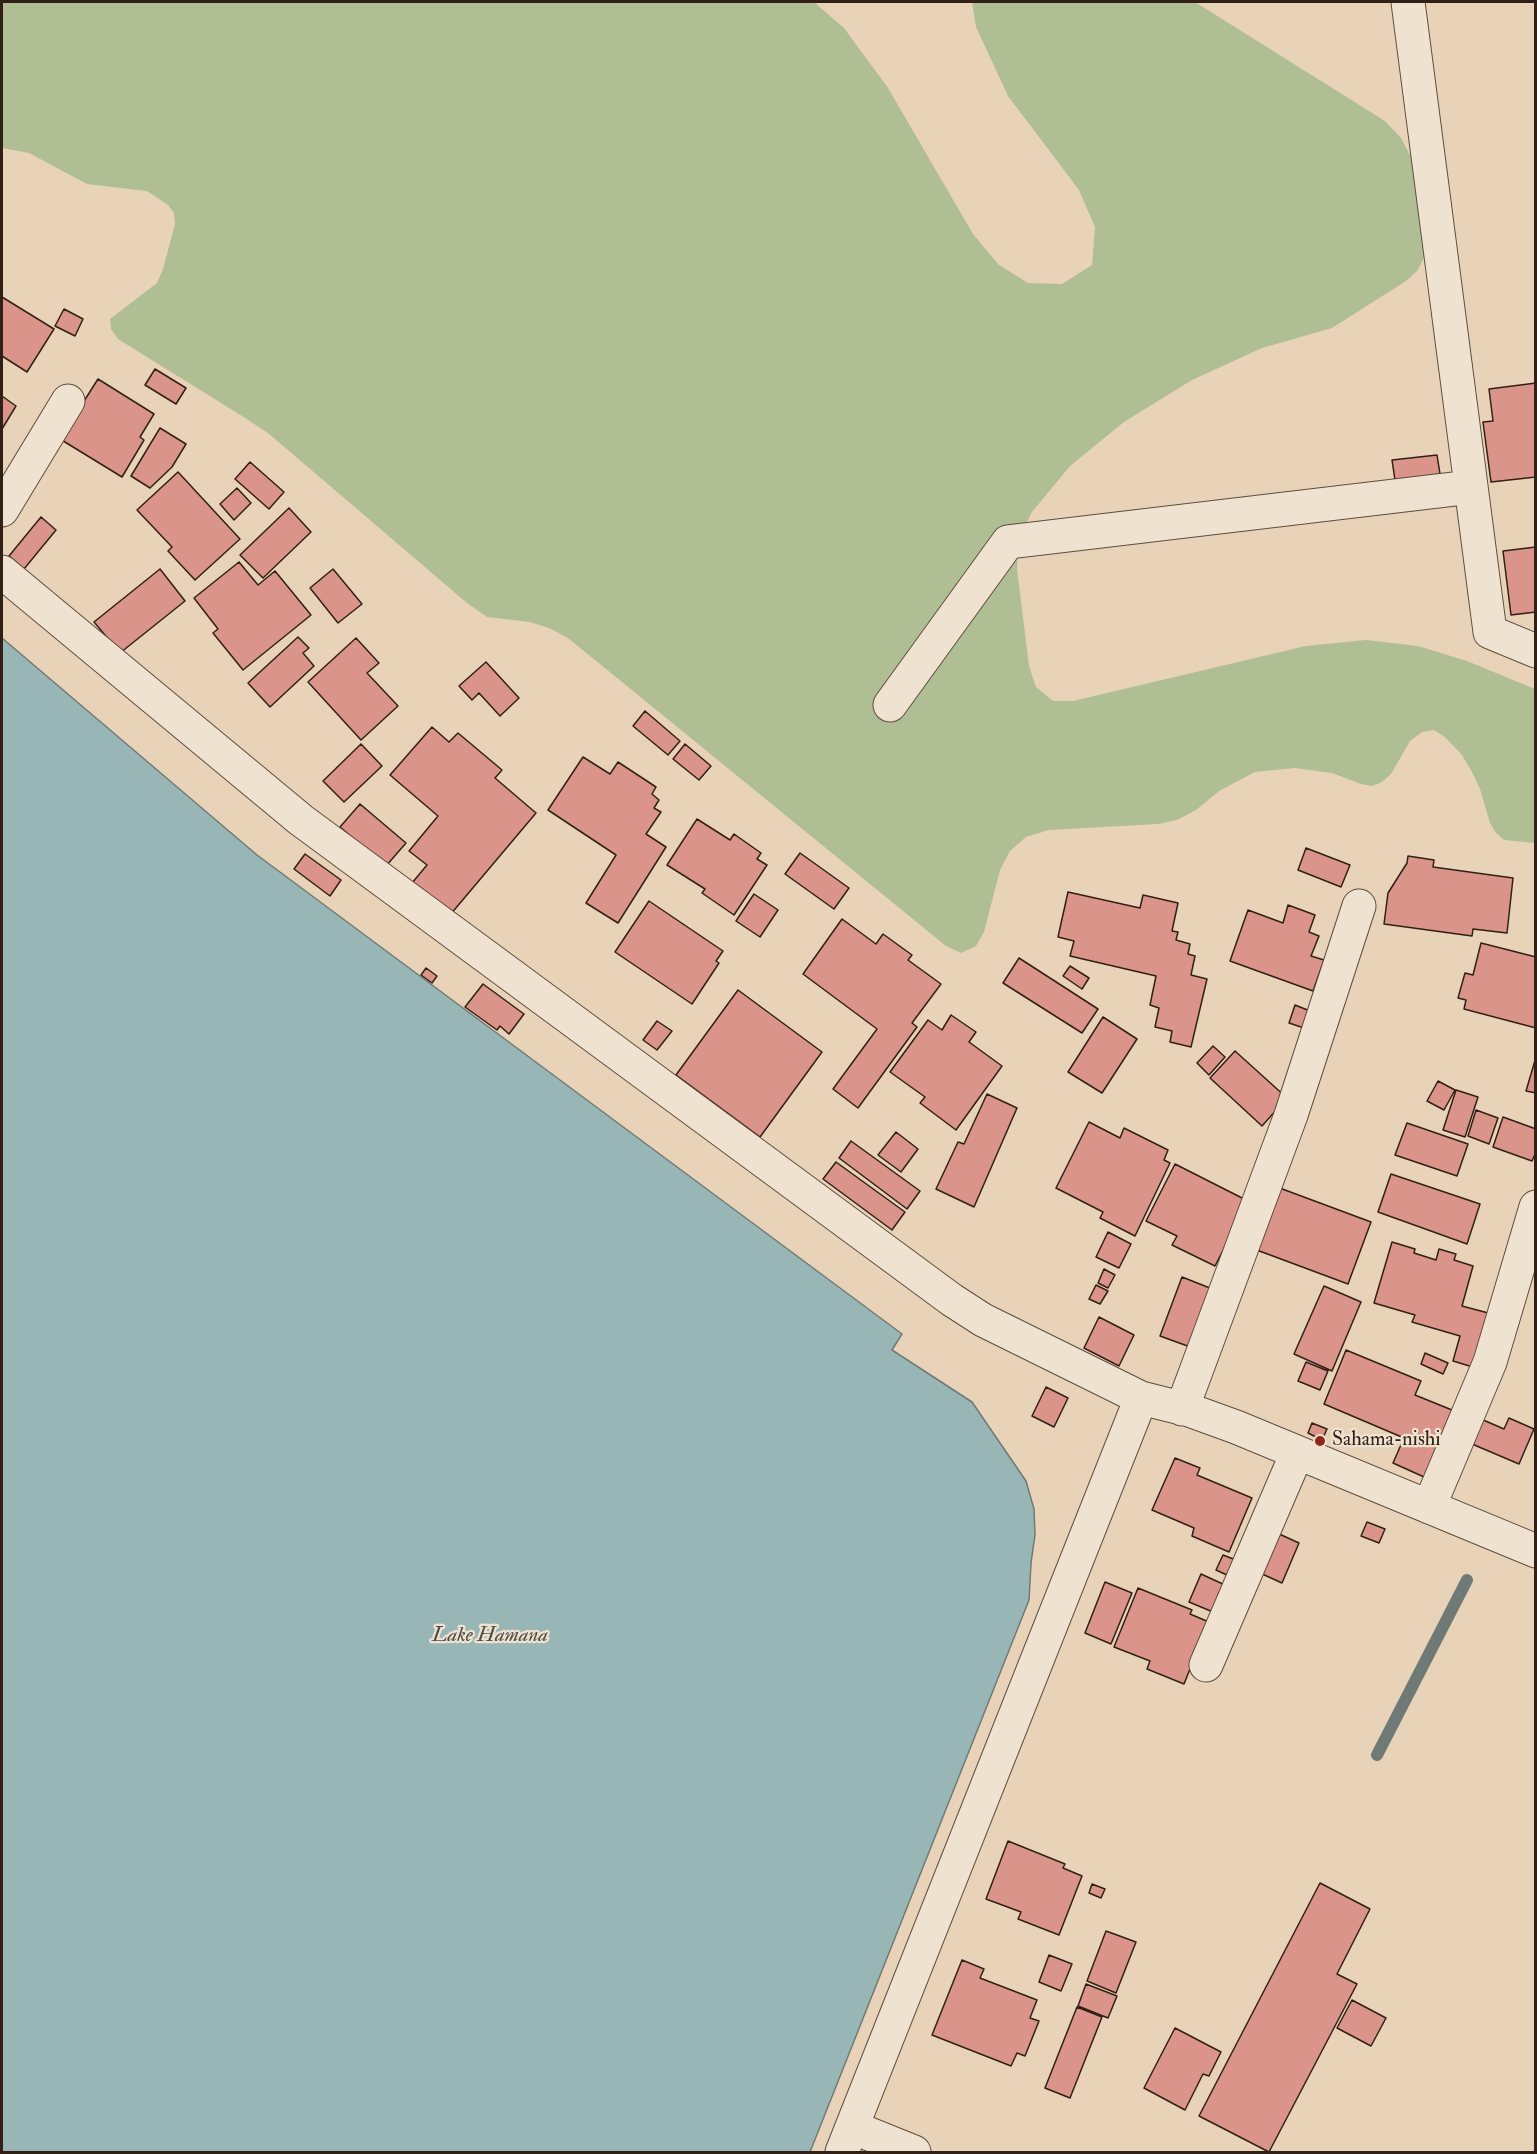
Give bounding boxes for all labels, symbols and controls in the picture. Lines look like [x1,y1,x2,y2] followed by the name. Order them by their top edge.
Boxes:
[1332,1429,1440,1453] place label: Sahama-nishi
[1313,1434,1327,1448] marker: Sahama-nishi
[432,1623,548,1649] water label: Lake Hamana

